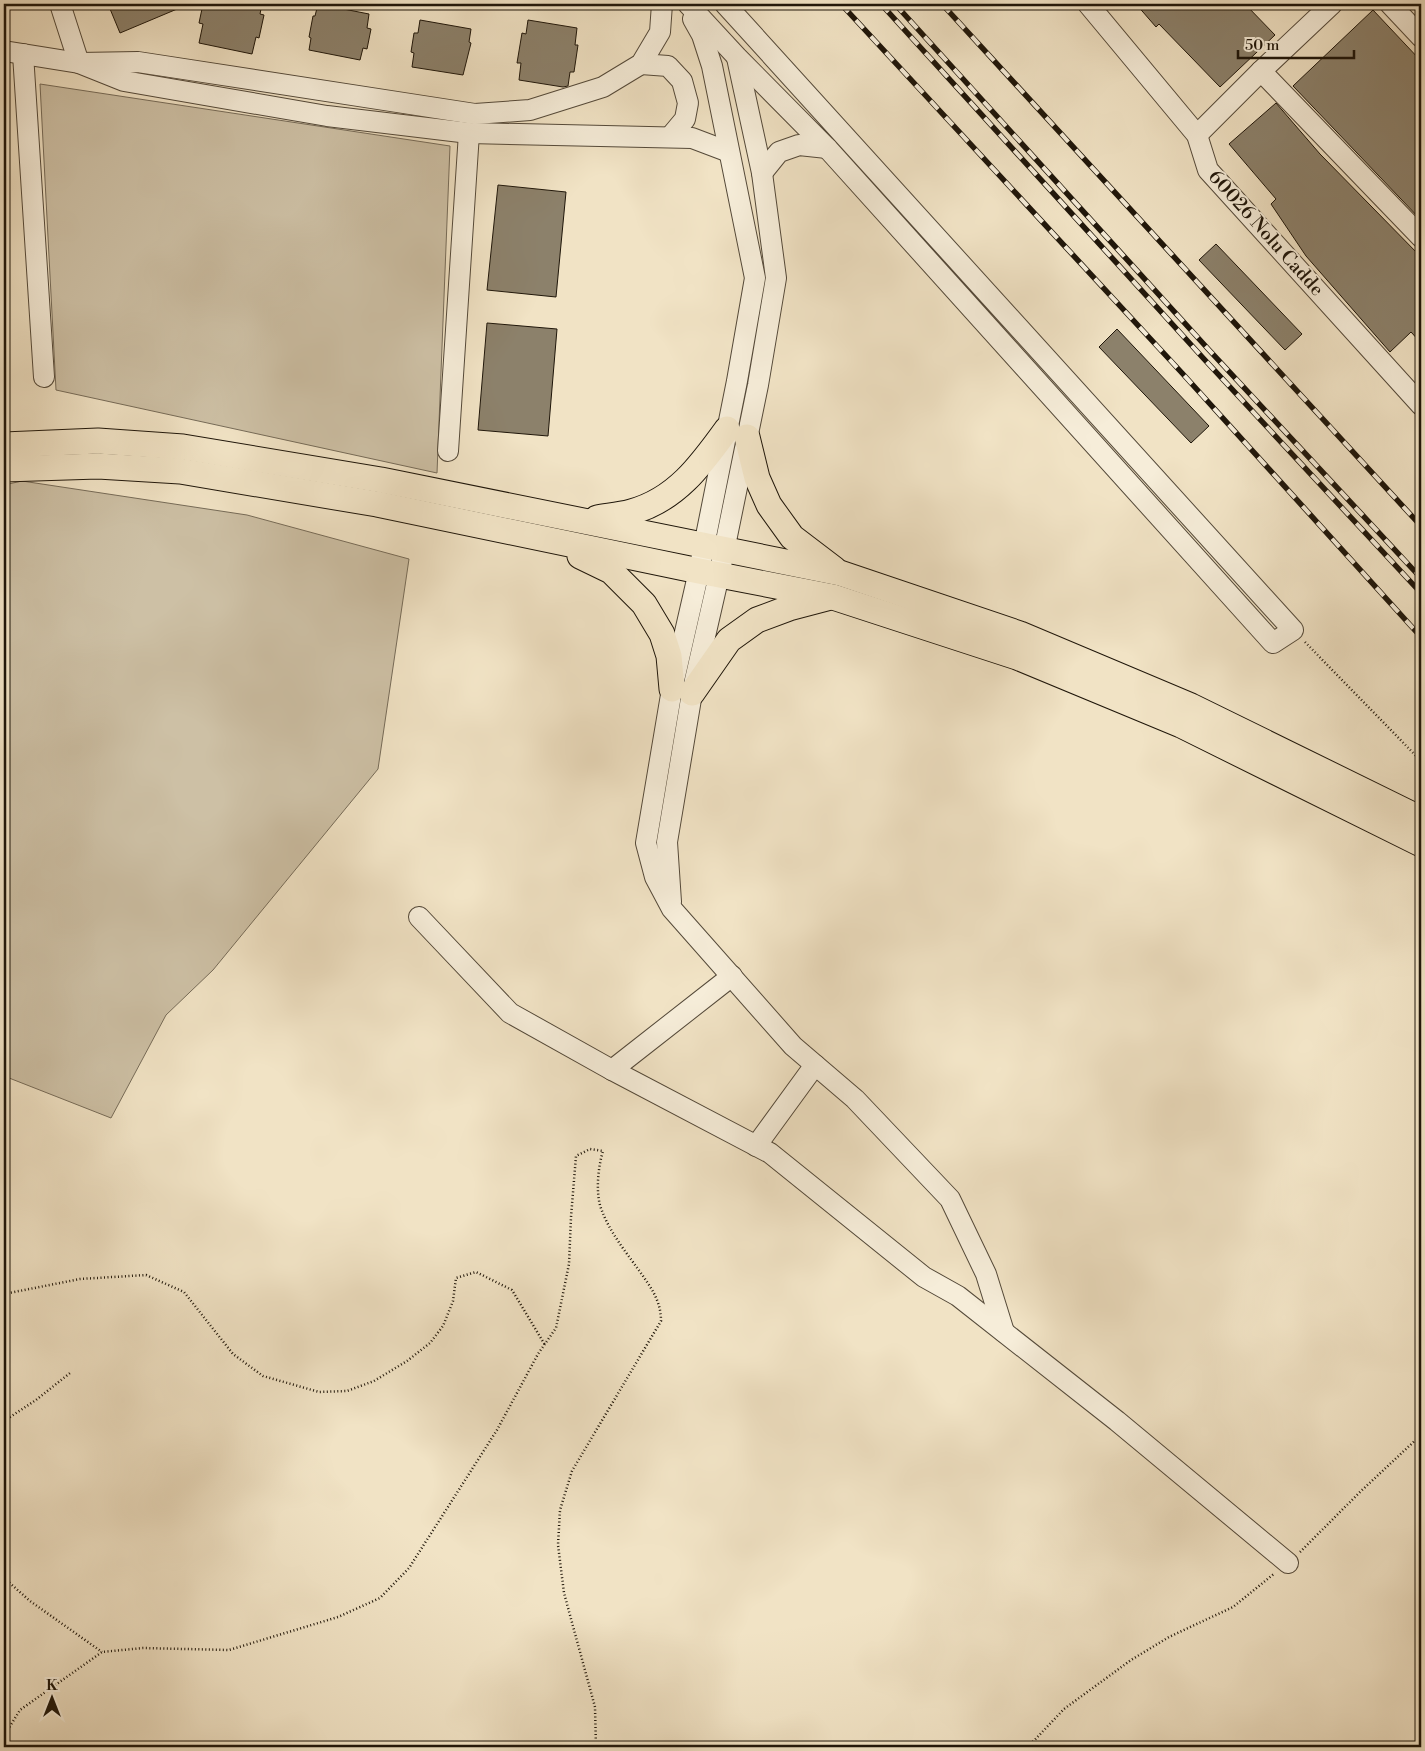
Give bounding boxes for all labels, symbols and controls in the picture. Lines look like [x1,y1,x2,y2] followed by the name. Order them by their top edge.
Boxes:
[1238,28,1354,60] scale bar
[1245,36,1279,55] text: 50 m
[1203,165,1329,301] street label: 60026 Nolu Cadde
[28,1674,78,1724] north arrow
[46,1677,58,1695] text: K

